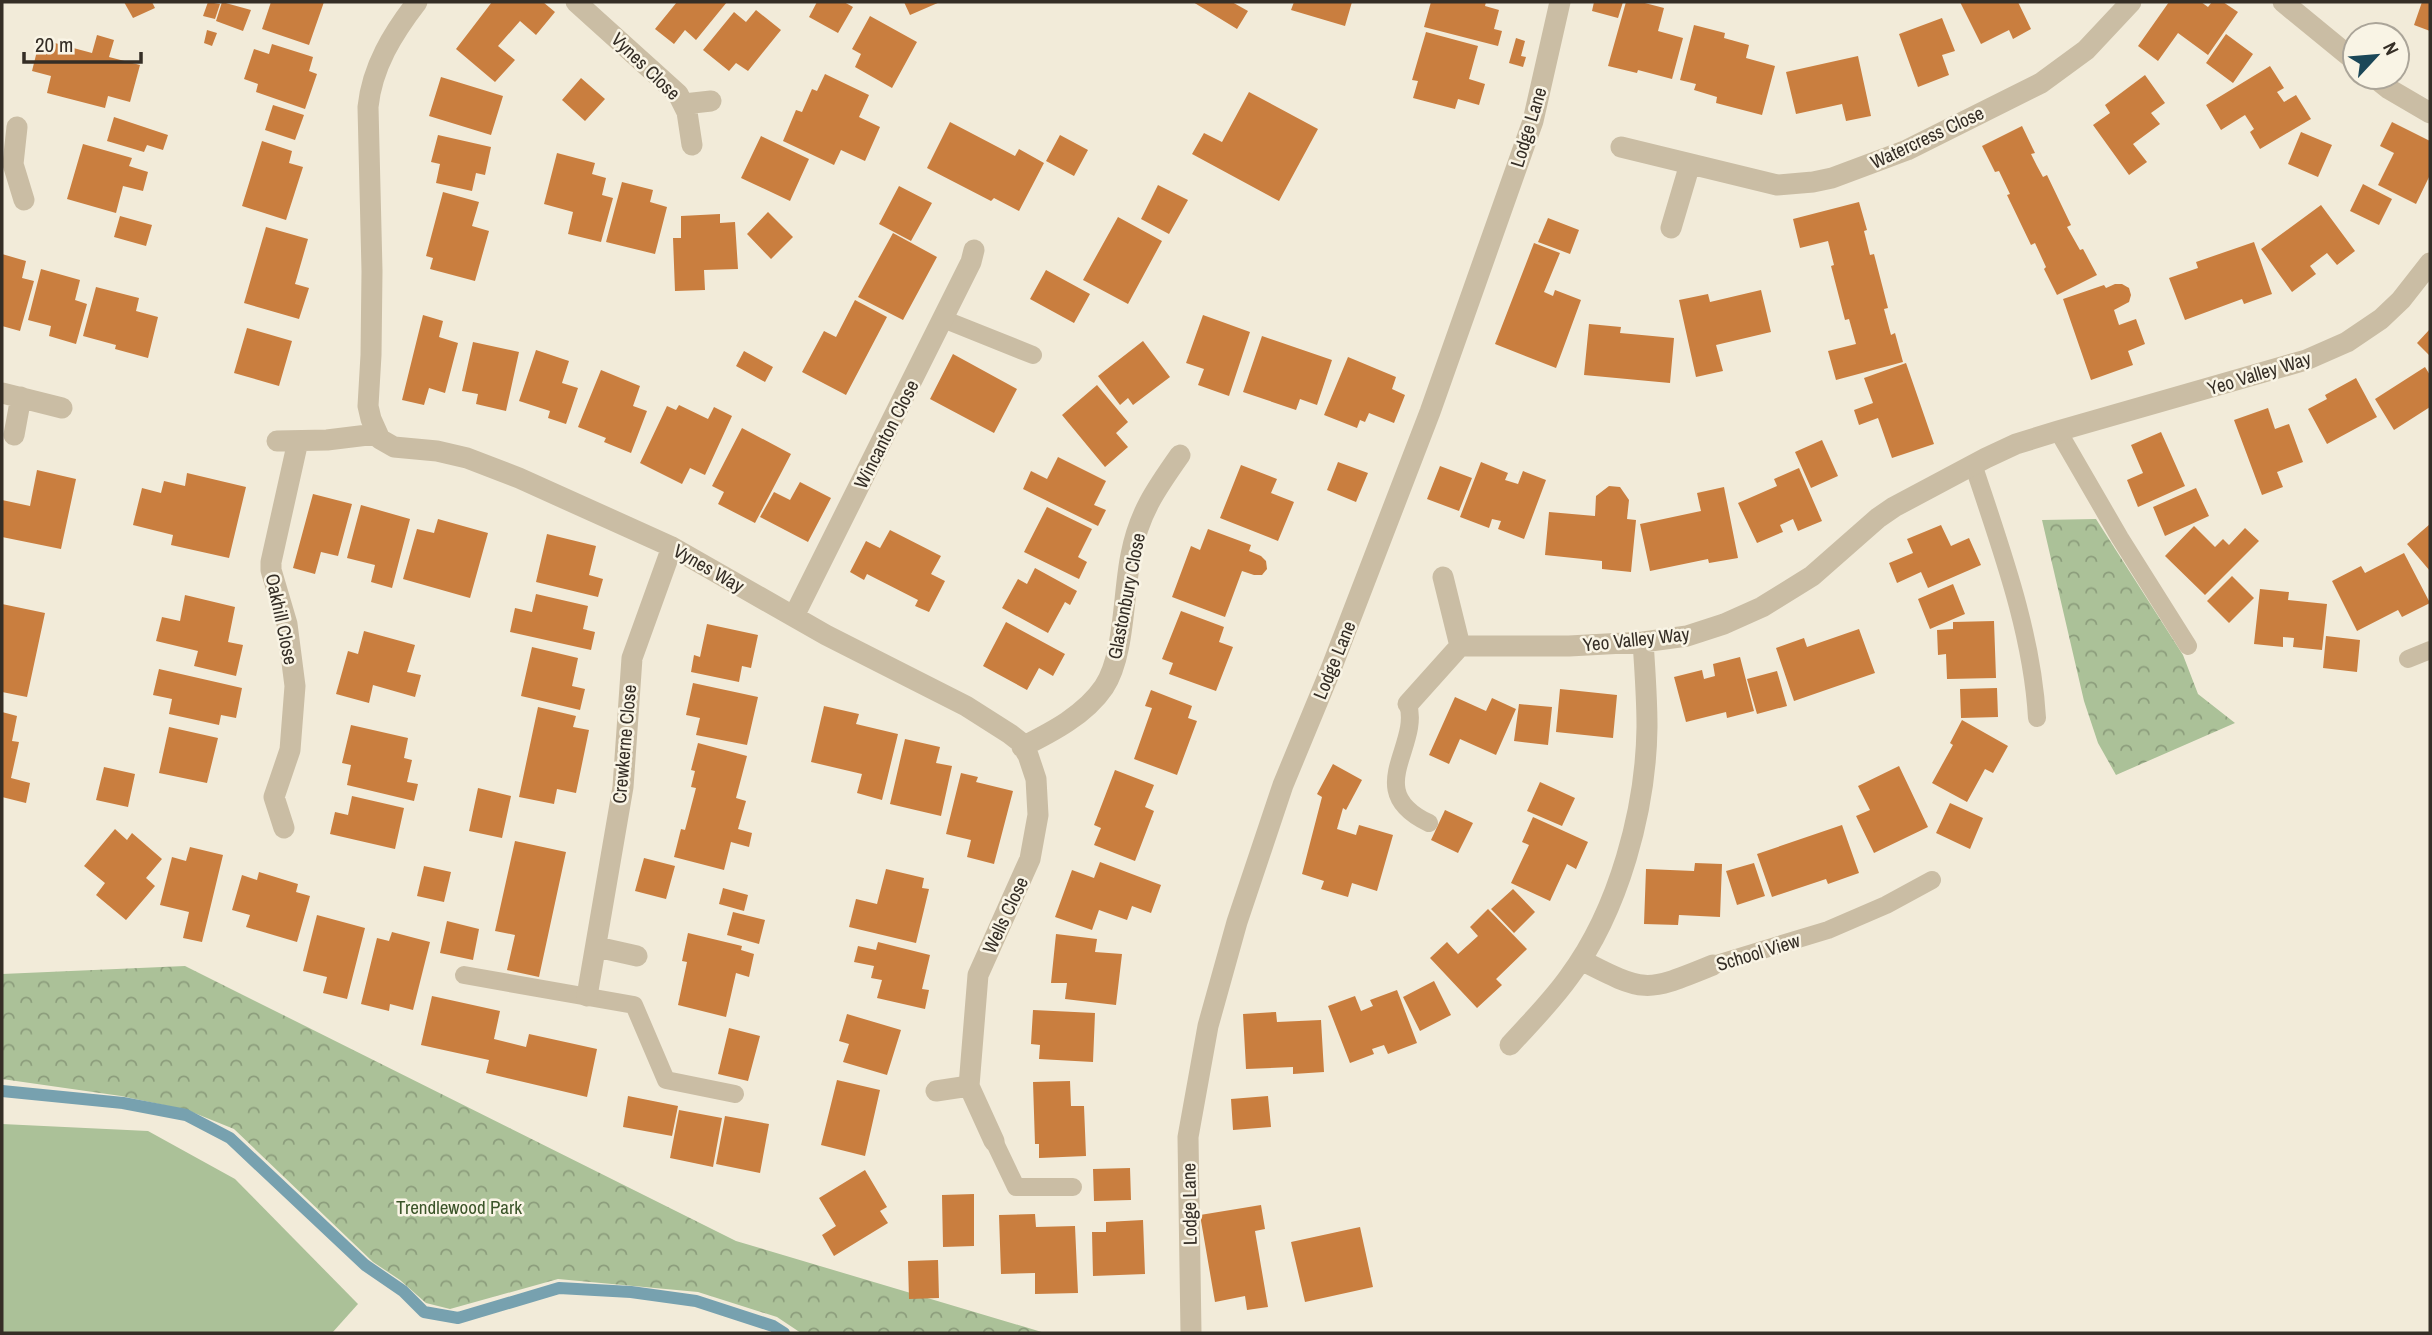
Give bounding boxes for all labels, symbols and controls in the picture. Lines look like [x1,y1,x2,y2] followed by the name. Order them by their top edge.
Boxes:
[24,21,142,65] scale bar
[2341,21,2411,91] north arrow
[606,26,686,106] street label: Vynes Close
[35,30,73,59] text: 20 m
[2377,38,2405,59] text: N
[1504,84,1552,170] street label: Lodge Lane
[1866,99,1988,175] street label: Watercress Close
[2204,345,2314,401] street label: Yeo Valley Way
[847,375,925,493] street label: Wincanton Close
[1101,531,1151,661] street label: Glastonbury Close
[669,537,749,599] street label: Vynes Way
[260,571,304,667] street label: Oakhill Close
[1307,617,1361,703] street label: Lodge Lane
[1581,620,1691,658] street label: Yeo Valley Way
[606,683,642,805] street label: Crewkerne Close
[976,872,1034,958] street label: Wells Close
[1713,927,1804,977] street label: School View
[1175,1163,1203,1245] street label: Lodge Lane
[396,1194,522,1220] park label: Trendlewood Park

